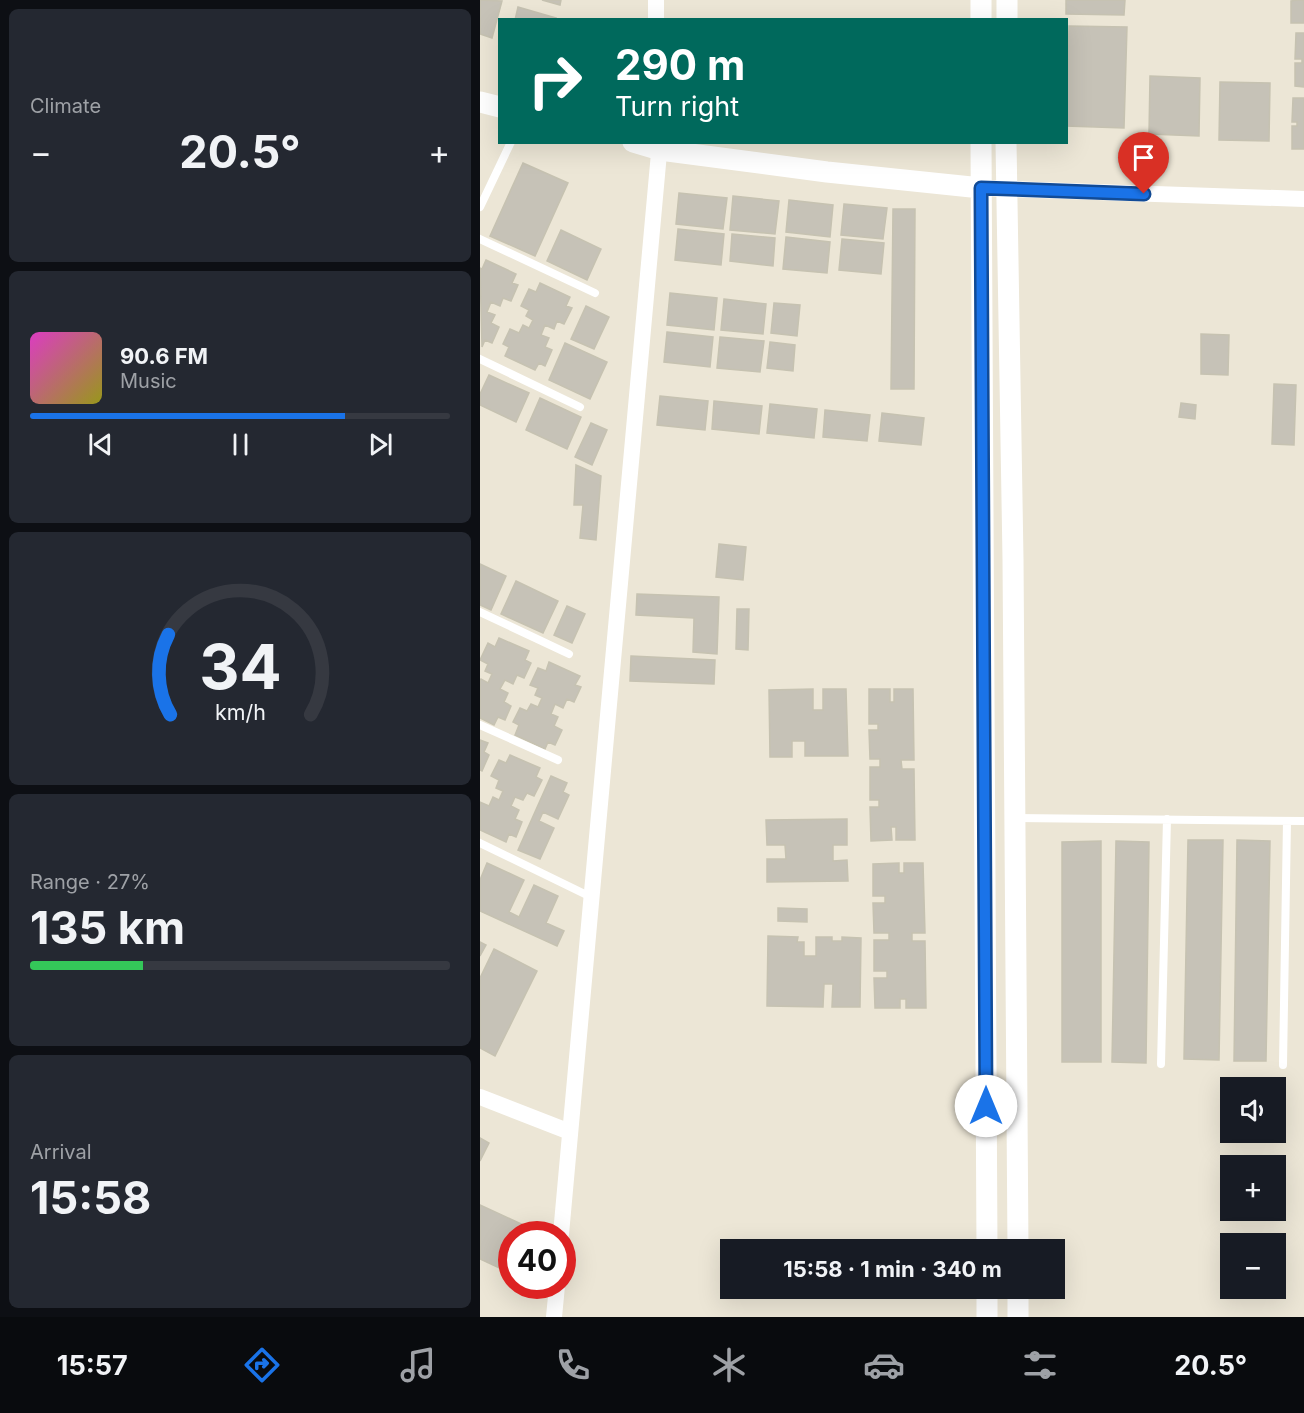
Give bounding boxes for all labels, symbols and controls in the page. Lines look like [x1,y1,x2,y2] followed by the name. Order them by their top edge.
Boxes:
[615,39,745,90] text: 290 m
[516,42,594,120] icon: right
[615,90,739,123] text: Turn right
[30,94,101,118] text: Climate
[179,124,301,179] text: 20.5°
[30,132,52,172] text: −
[428,132,450,172] text: +
[1118,132,1169,194] pin
[1127,141,1160,174] icon: arrive
[120,343,208,369] text: 90.6 FM
[120,369,177,393] text: Music
[84,428,117,461] icon: previous
[224,428,257,461] icon: pause
[364,428,397,461] icon: next
[199,630,281,705] text: 34
[215,700,265,726] text: km/h
[30,870,150,894] text: Range · 27%
[30,900,185,955] text: 135 km
[954,1074,1018,1138] position arrow
[1220,1077,1286,1299] map controls
[1220,1077,1286,1143] button: sound
[30,1140,92,1164] text: Arrival
[1220,1155,1286,1221] button: +
[30,1170,151,1225] text: 15:58
[498,1221,576,1299] speed limit sign: 40
[1220,1233,1286,1299] button: −
[783,1256,1002,1282] text: 15:58 · 1 min · 340 m
[241,1344,283,1386] icon: directions
[397,1344,439,1386] icon: music
[552,1344,594,1386] icon: phone
[708,1344,750,1386] icon: climate
[863,1344,905,1386] icon: car
[1019,1344,1061,1386] icon: filters
[57,1349,128,1382] text: 15:57
[1174,1349,1247,1382] text: 20.5°

